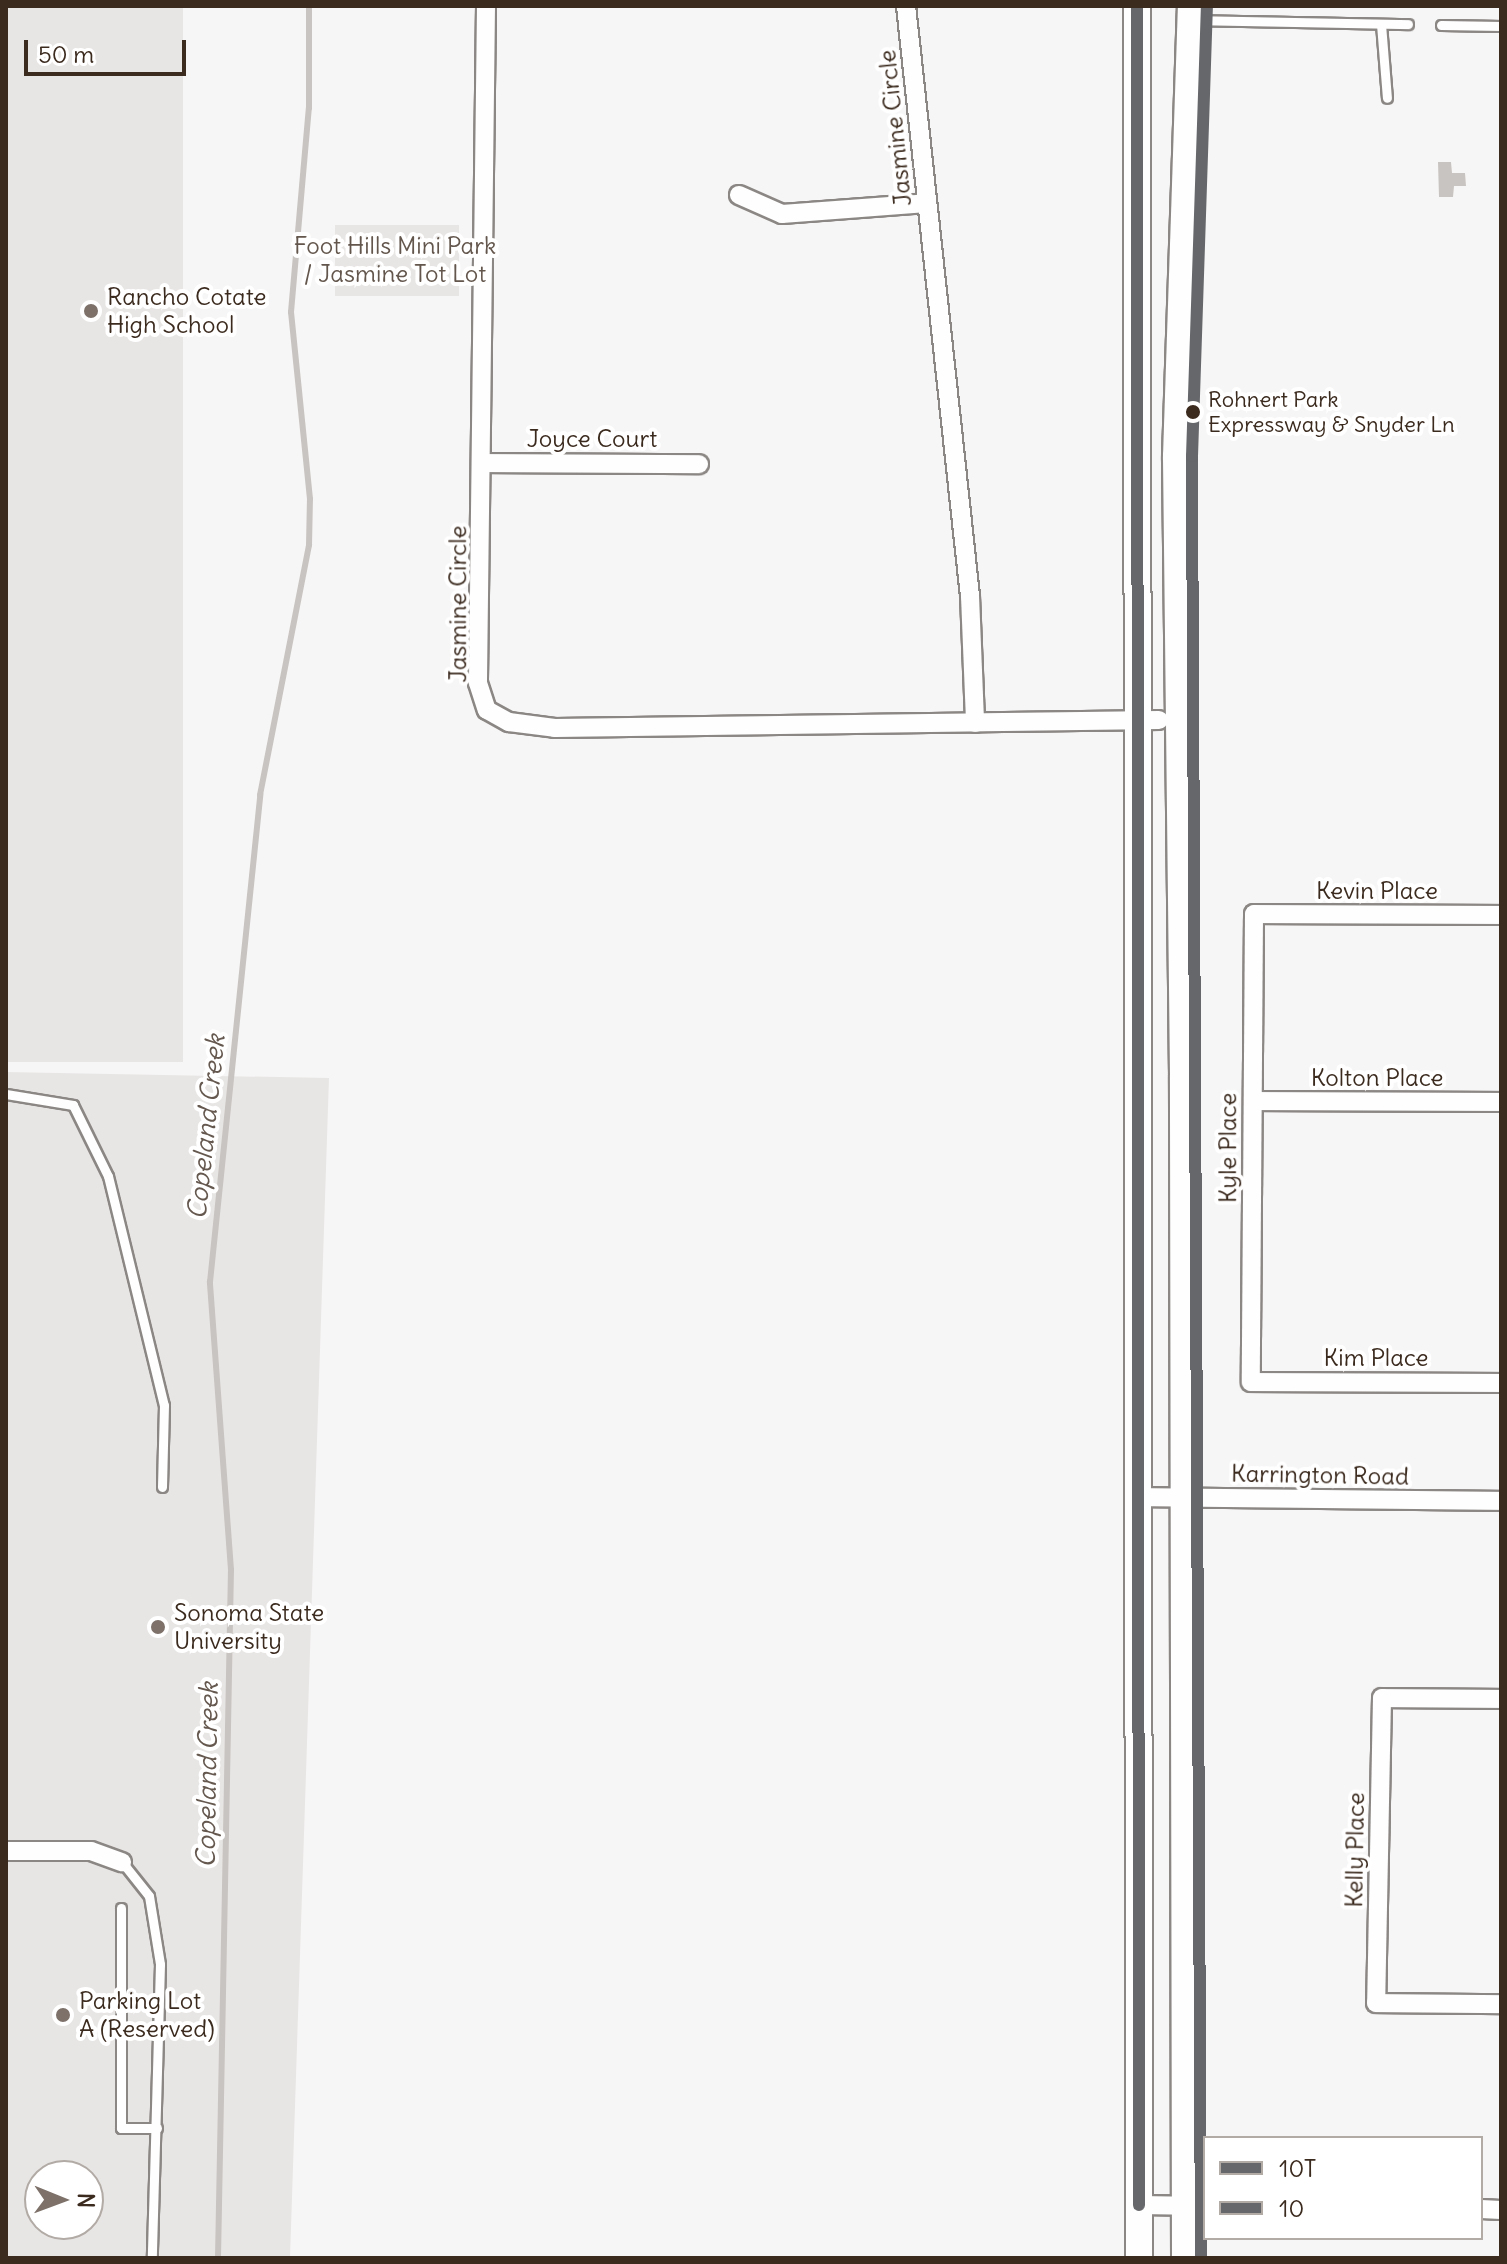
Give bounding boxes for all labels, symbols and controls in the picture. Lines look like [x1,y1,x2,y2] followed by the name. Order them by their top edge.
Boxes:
[28,24,190,74] scale bar
[38,39,94,69] text: 50 m
[872,48,918,208] street label: Jasmine Circle
[294,232,496,288] park label: Foot Hills Mini Park / Jasmine Tot Lot
[107,283,266,339] place label: Rancho Cotate High School
[82,302,100,320] marker: Rancho Cotate High School
[1208,386,1455,438] place label: Rohnert Park Expressway & Snyder Ln
[1185,404,1201,420] marker: Rohnert Park Expressway & Snyder Ln
[527,425,657,453] street label: Joyce Court
[444,525,472,683] street label: Jasmine Circle
[1316,877,1438,905] street label: Kevin Place
[181,1033,231,1221] water label: Copeland Creek
[1311,1064,1443,1092] street label: Kolton Place
[1214,1093,1242,1203] street label: Kyle Place
[1323,1344,1429,1372] street label: Kim Place
[1231,1459,1409,1491] street label: Karrington Road
[174,1599,324,1655] place label: Sonoma State University
[149,1618,167,1636] marker: Sonoma State University
[190,1682,224,1868] water label: Copeland Creek
[1340,1792,1370,1908] street label: Kelly Place
[79,1987,215,2043] place label: Parking Lot A (Reserved)
[54,2006,72,2024] marker: Parking Lot A (Reserved)
[1203,2136,1483,2240] legend
[1279,2153,1316,2183] text: 10T
[24,2160,104,2240] north arrow
[72,2193,100,2208] text: N
[1279,2193,1304,2223] text: 10

